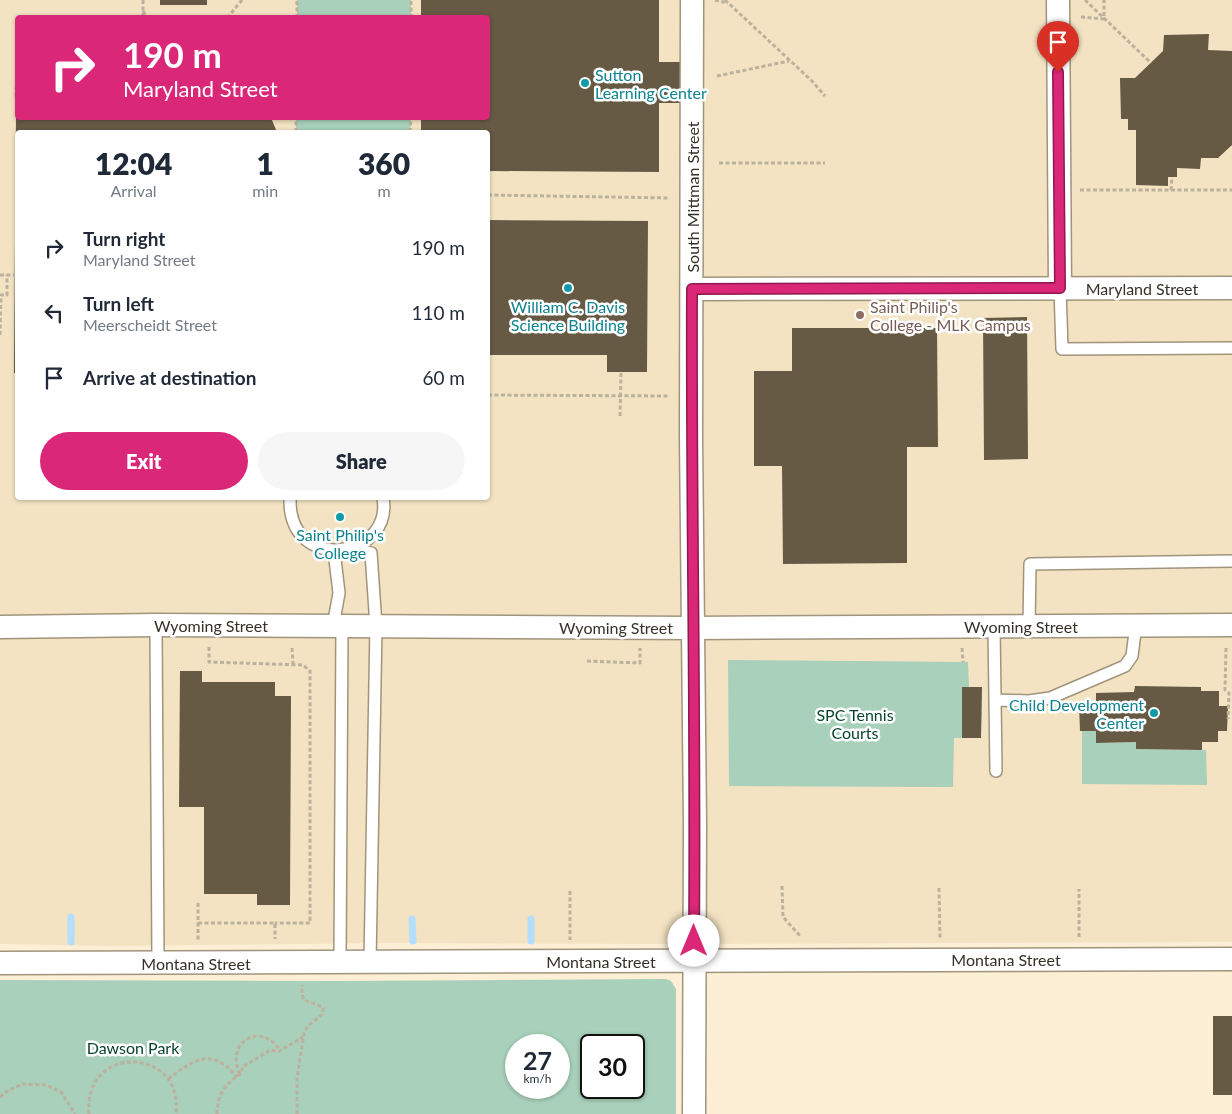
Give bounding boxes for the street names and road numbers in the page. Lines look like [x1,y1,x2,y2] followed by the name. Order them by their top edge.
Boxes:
[683,121,702,273] street label: South Mittman Street
[1086,279,1199,298] street label: Maryland Street
[154,616,268,635] street label: Wyoming Street
[964,617,1078,636] street label: Wyoming Street
[559,618,673,637] street label: Wyoming Street
[951,950,1061,969] street label: Montana Street
[546,952,656,971] street label: Montana Street
[141,954,251,973] street label: Montana Street

